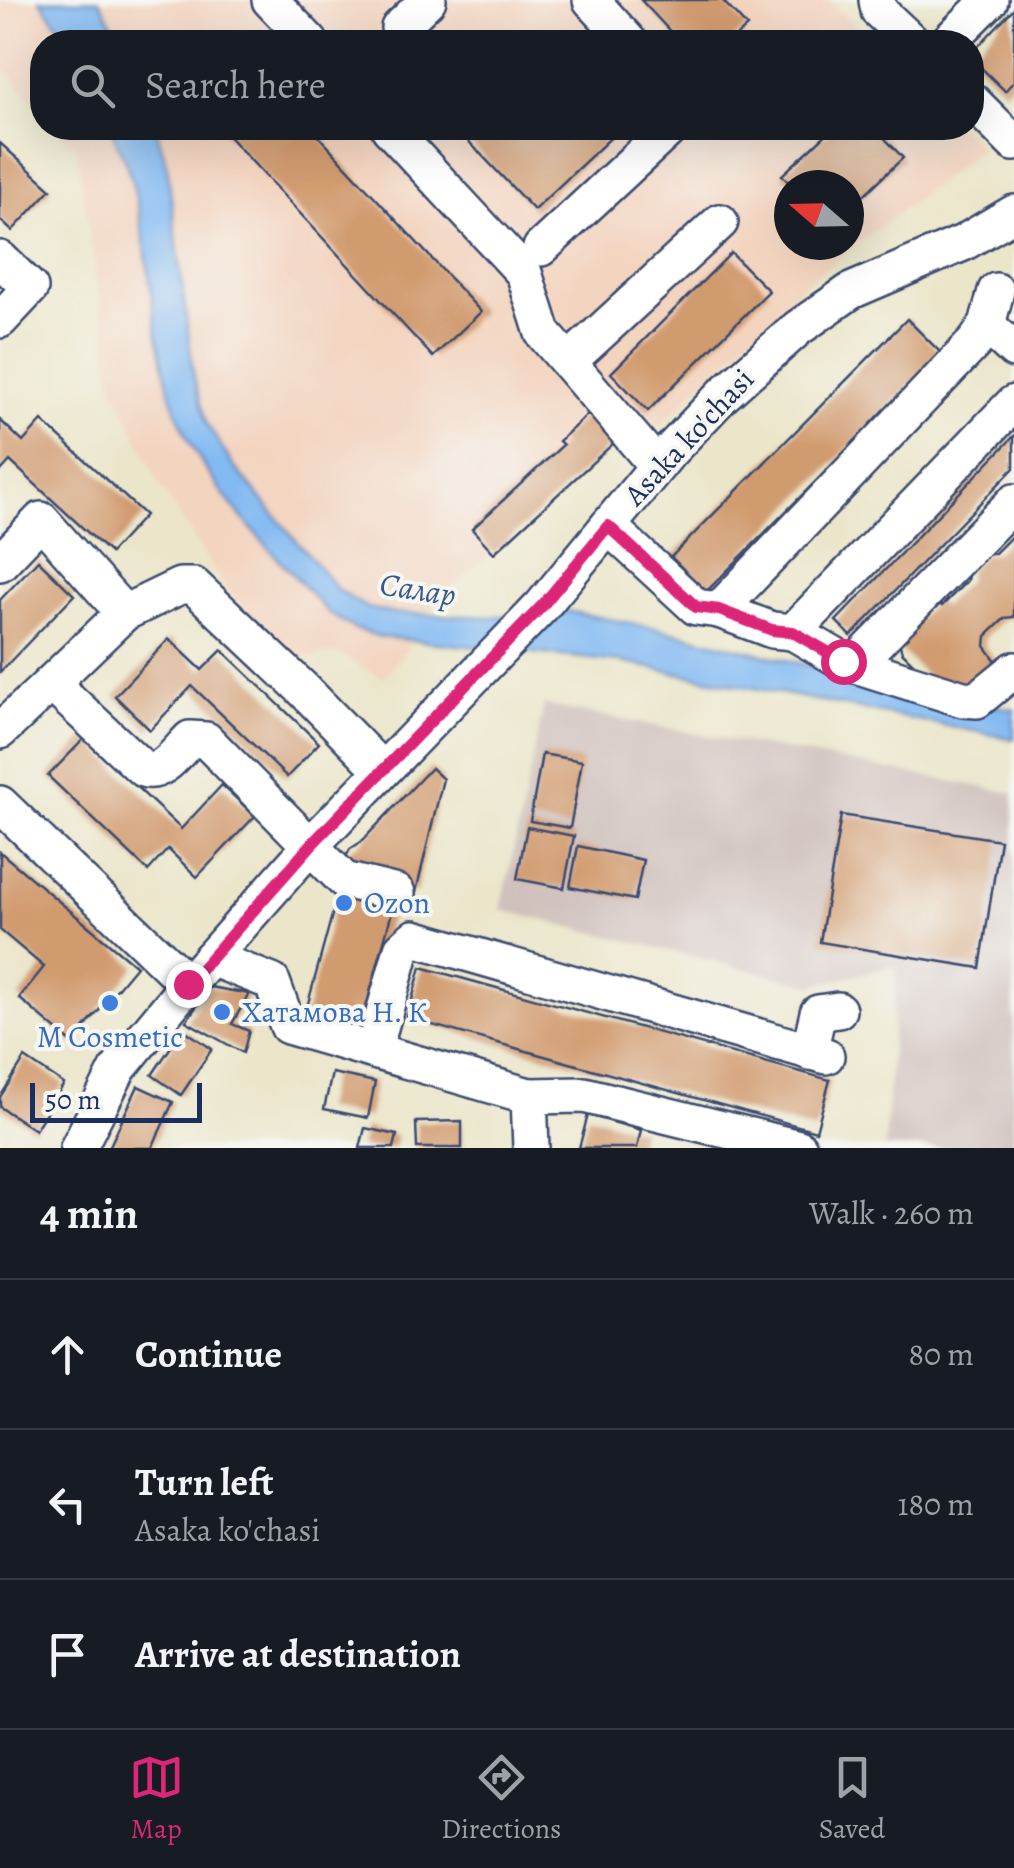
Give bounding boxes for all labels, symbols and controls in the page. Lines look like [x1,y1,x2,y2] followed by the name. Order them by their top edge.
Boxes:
[30,30,984,140] search box
[65,58,120,113] icon: search
[145,59,326,111] text: Search here
[774,170,864,260] north arrow
[614,360,763,515] street label: Asaka ko'chasi
[377,561,459,617] water label: Салар
[821,639,867,685] route start
[364,883,430,923] place label: Ozon
[333,892,355,914] marker: Ozon
[166,962,212,1008] route end
[99,992,121,1014] marker: M Cosmetic
[242,992,427,1032] place label: Хатамова Н. К
[211,1001,233,1023] marker: Хатамова Н. К
[37,1017,183,1057] place label: M Cosmetic
[30,1078,202,1122] scale bar
[45,1081,101,1119] text: 50 m
[40,1185,138,1242] text: 4 min
[809,1191,974,1235] text: Walk · 260 m
[40,1327,95,1382] icon: ahead
[135,1328,282,1380] text: Continue
[908,1332,974,1376] text: 80 m
[135,1456,274,1508] text: Turn left
[40,1477,95,1532] icon: left
[898,1482,974,1526] text: 180 m
[135,1508,320,1552] text: Asaka ko'chasi
[40,1627,95,1682] icon: arrive
[135,1628,461,1680] text: Arrive at destination
[129,1750,184,1848] tab: Map
[441,1750,561,1848] tab: Directions
[819,1750,885,1848] tab: Saved

